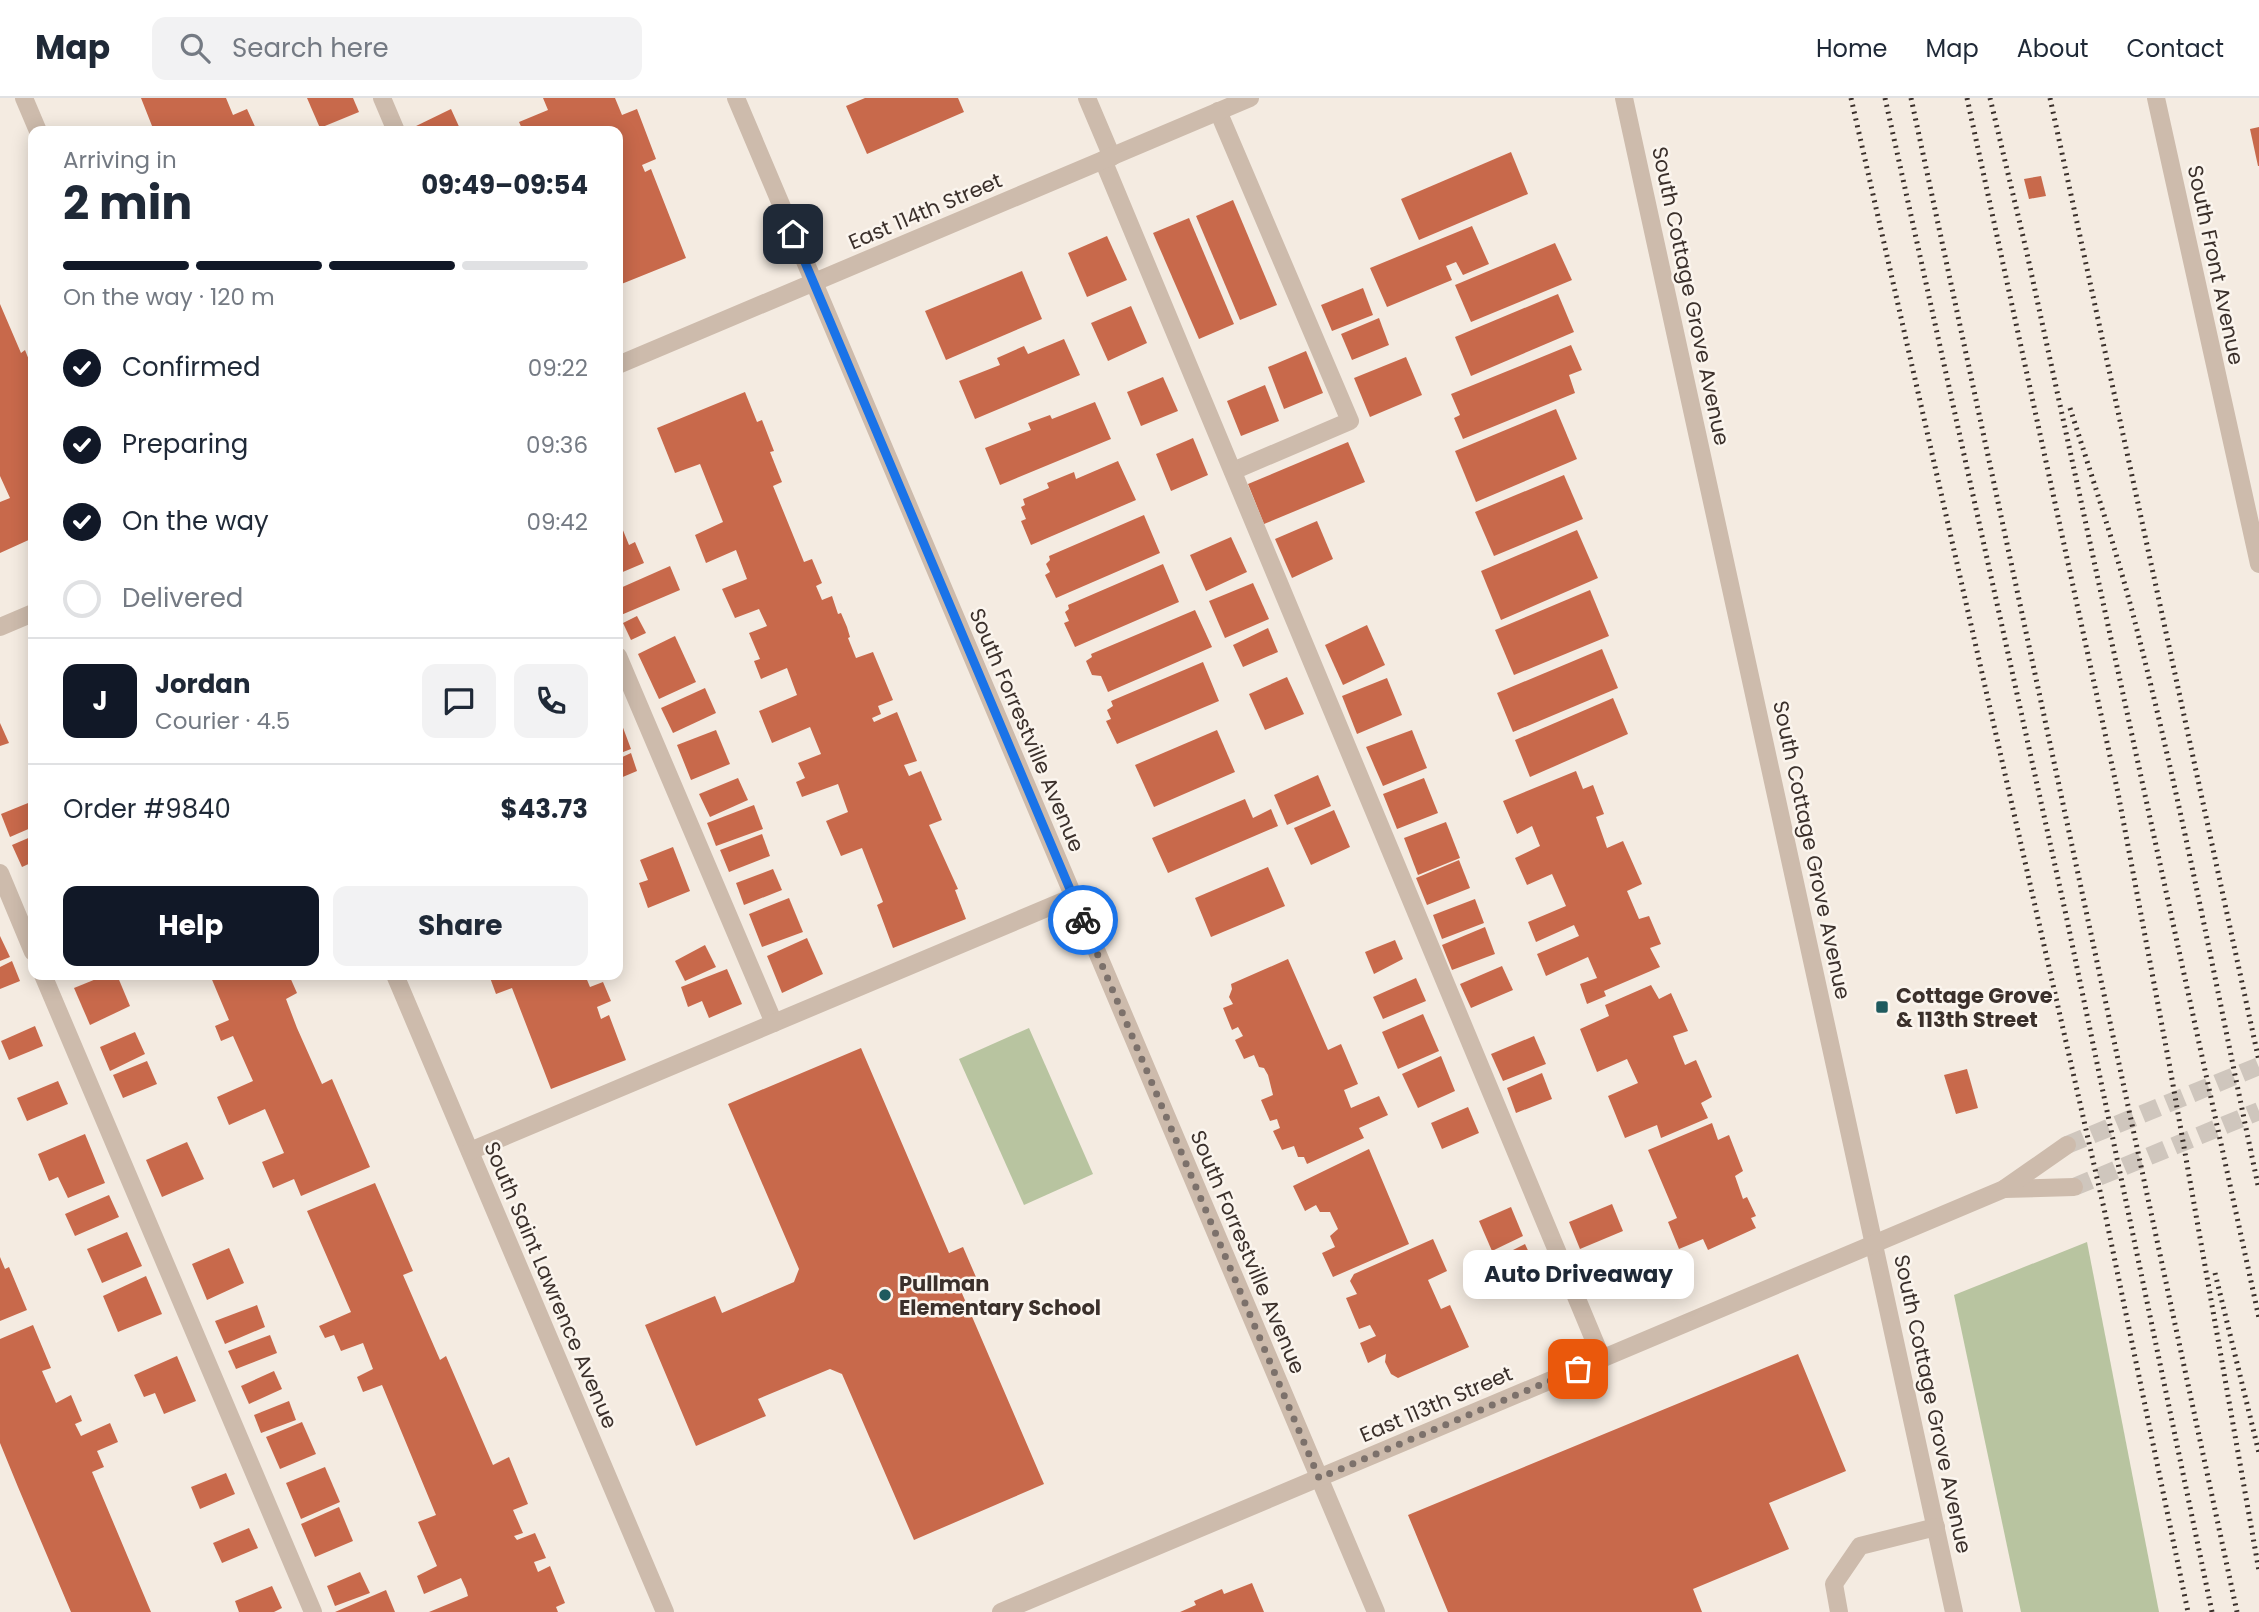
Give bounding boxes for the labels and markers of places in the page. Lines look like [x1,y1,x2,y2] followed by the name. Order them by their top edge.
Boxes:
[763,204,823,264] pin
[1896,981,2053,1034] place label: Cottage Grove & 113th Street
[1874,999,1890,1015] marker: Cottage Grove & 113th Street
[1462,1250,1694,1299] callout: Auto Driveaway
[899,1269,1101,1322] place label: Pullman Elementary School
[877,1287,893,1303] marker: Pullman Elementary School
[1548,1339,1608,1399] pin

